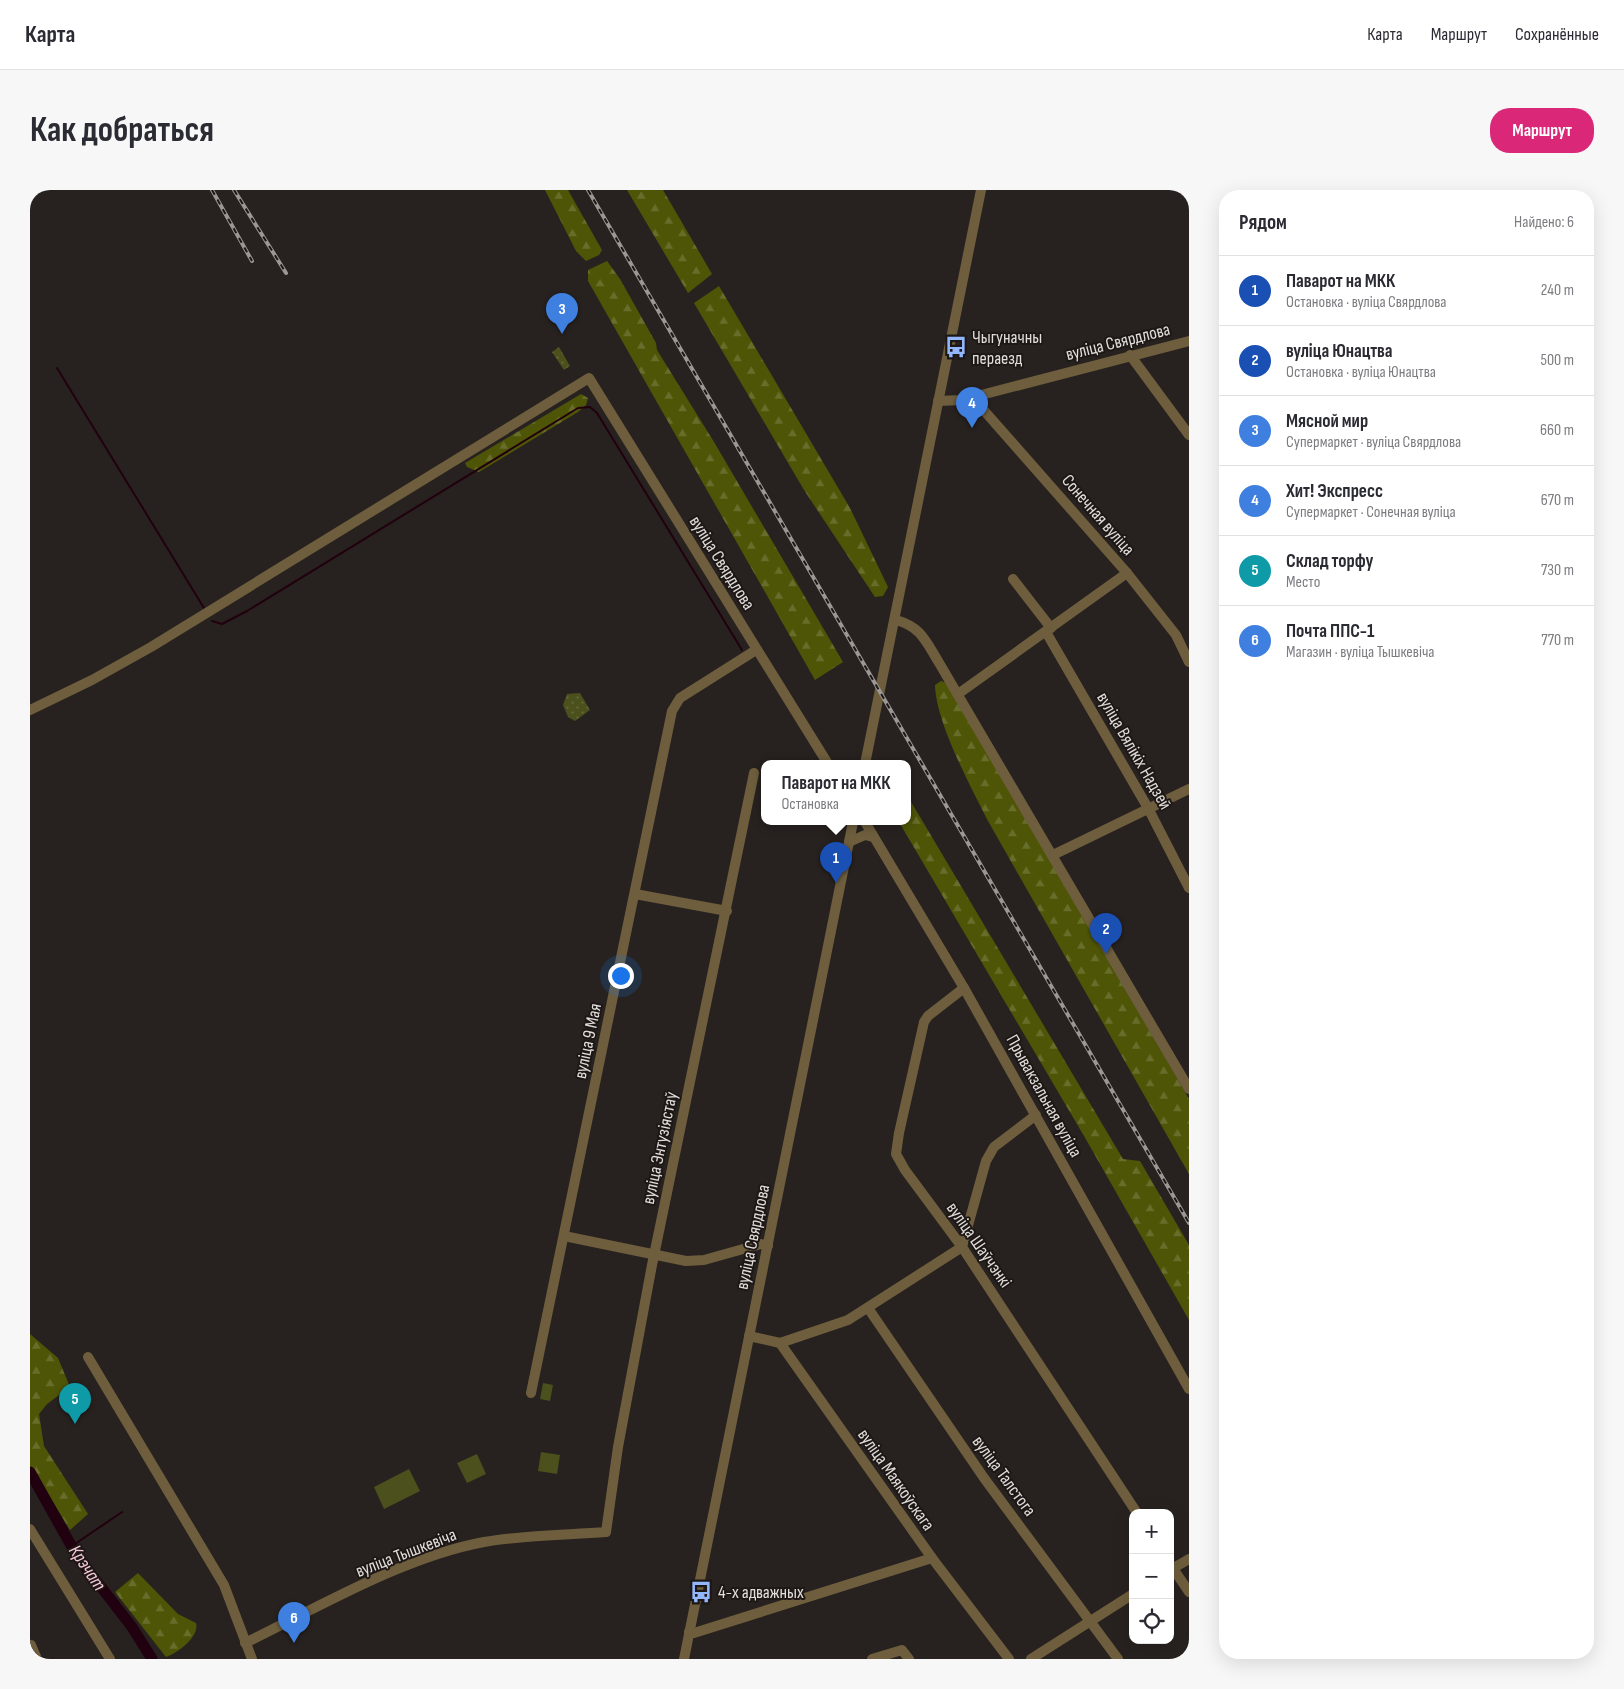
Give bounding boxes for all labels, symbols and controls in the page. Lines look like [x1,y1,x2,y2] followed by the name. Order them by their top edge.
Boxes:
[25,20,75,49] text: Карта
[1367,24,1403,45] text: Карта
[1431,24,1487,45] text: Маршрут
[1515,24,1599,45] text: Сохранённые
[1490,108,1594,153] button: Маршрут
[30,109,214,152] text: Как добраться
[1239,210,1287,235] text: Рядом
[1514,213,1574,232] text: Найдено: 6
[1286,270,1395,293] text: Паварот на МКК
[1252,281,1258,300] text: 1
[1541,281,1574,300] text: 240 m
[546,293,578,334] pin: 3
[1286,293,1447,312] text: Остановка · вуліца Свярдлова
[1064,319,1172,365] street label: вуліца Свярдлова
[972,327,1042,369] place label: Чыгуначны пераезд
[943,334,969,360] bus stop icon: Чыгуначны пераезд
[1286,340,1392,363] text: вуліца Юнацтва
[1251,351,1259,370] text: 2
[1540,351,1574,370] text: 500 m
[1286,363,1436,382] text: Остановка · вуліца Юнацтва
[956,387,988,428] pin: 4
[1286,410,1368,433] text: Мясной мир
[1251,421,1259,440] text: 3
[1540,421,1574,440] text: 660 m
[1286,433,1461,452] text: Супермаркет · вуліца Свярдлова
[1057,470,1139,560] street label: Сонечная вуліца
[1286,480,1383,503] text: Хит! Экспресс
[1251,491,1259,510] text: 4
[1541,491,1574,510] text: 670 m
[1286,503,1456,522] text: Супермаркет · Сонечная вуліца
[685,512,759,614] street label: вуліца Свярдлова
[1286,550,1373,573] text: Склад торфу
[1251,561,1259,580] text: 5
[1541,561,1574,580] text: 730 m
[1286,573,1320,592] text: Место
[1286,620,1375,643] text: Почта ППС-1
[1251,631,1259,650] text: 6
[1541,631,1574,650] text: 770 m
[1286,643,1434,662] text: Магазин · вуліца Тышкевіча
[1092,689,1176,813] street label: вуліца Вялікіх Надзей
[761,760,911,825] popup
[781,772,891,795] text: Паварот на МКК
[781,795,839,814] text: Остановка
[820,842,852,883] pin: 1
[1090,913,1122,954] pin: 2
[608,963,634,989] your location
[570,1001,606,1081] street label: вуліца 9 Мая
[1002,1031,1086,1161] street label: Прывакзальная вуліца
[638,1090,682,1206] street label: вуліца Энтузіястаў
[732,1183,774,1291] street label: вуліца Свярдлова
[942,1198,1016,1292] street label: вуліца Шаўчэнкі
[59,1383,91,1424] pin: 5
[853,1425,939,1535] street label: вуліца Маякоўскага
[968,1432,1040,1520] street label: вуліца Талстога
[1129,1509,1174,1644] map controls
[1129,1509,1174,1554] button: +
[353,1524,459,1582] street label: вуліца Тышкевіча
[63,1541,111,1595] water label: Крэчат
[1129,1554,1174,1599] button: −
[688,1579,714,1605] bus stop icon: 4-х адважных
[718,1582,804,1603] place label: 4-х адважных
[1129,1599,1174,1644] button: locate
[278,1602,310,1643] pin: 6

